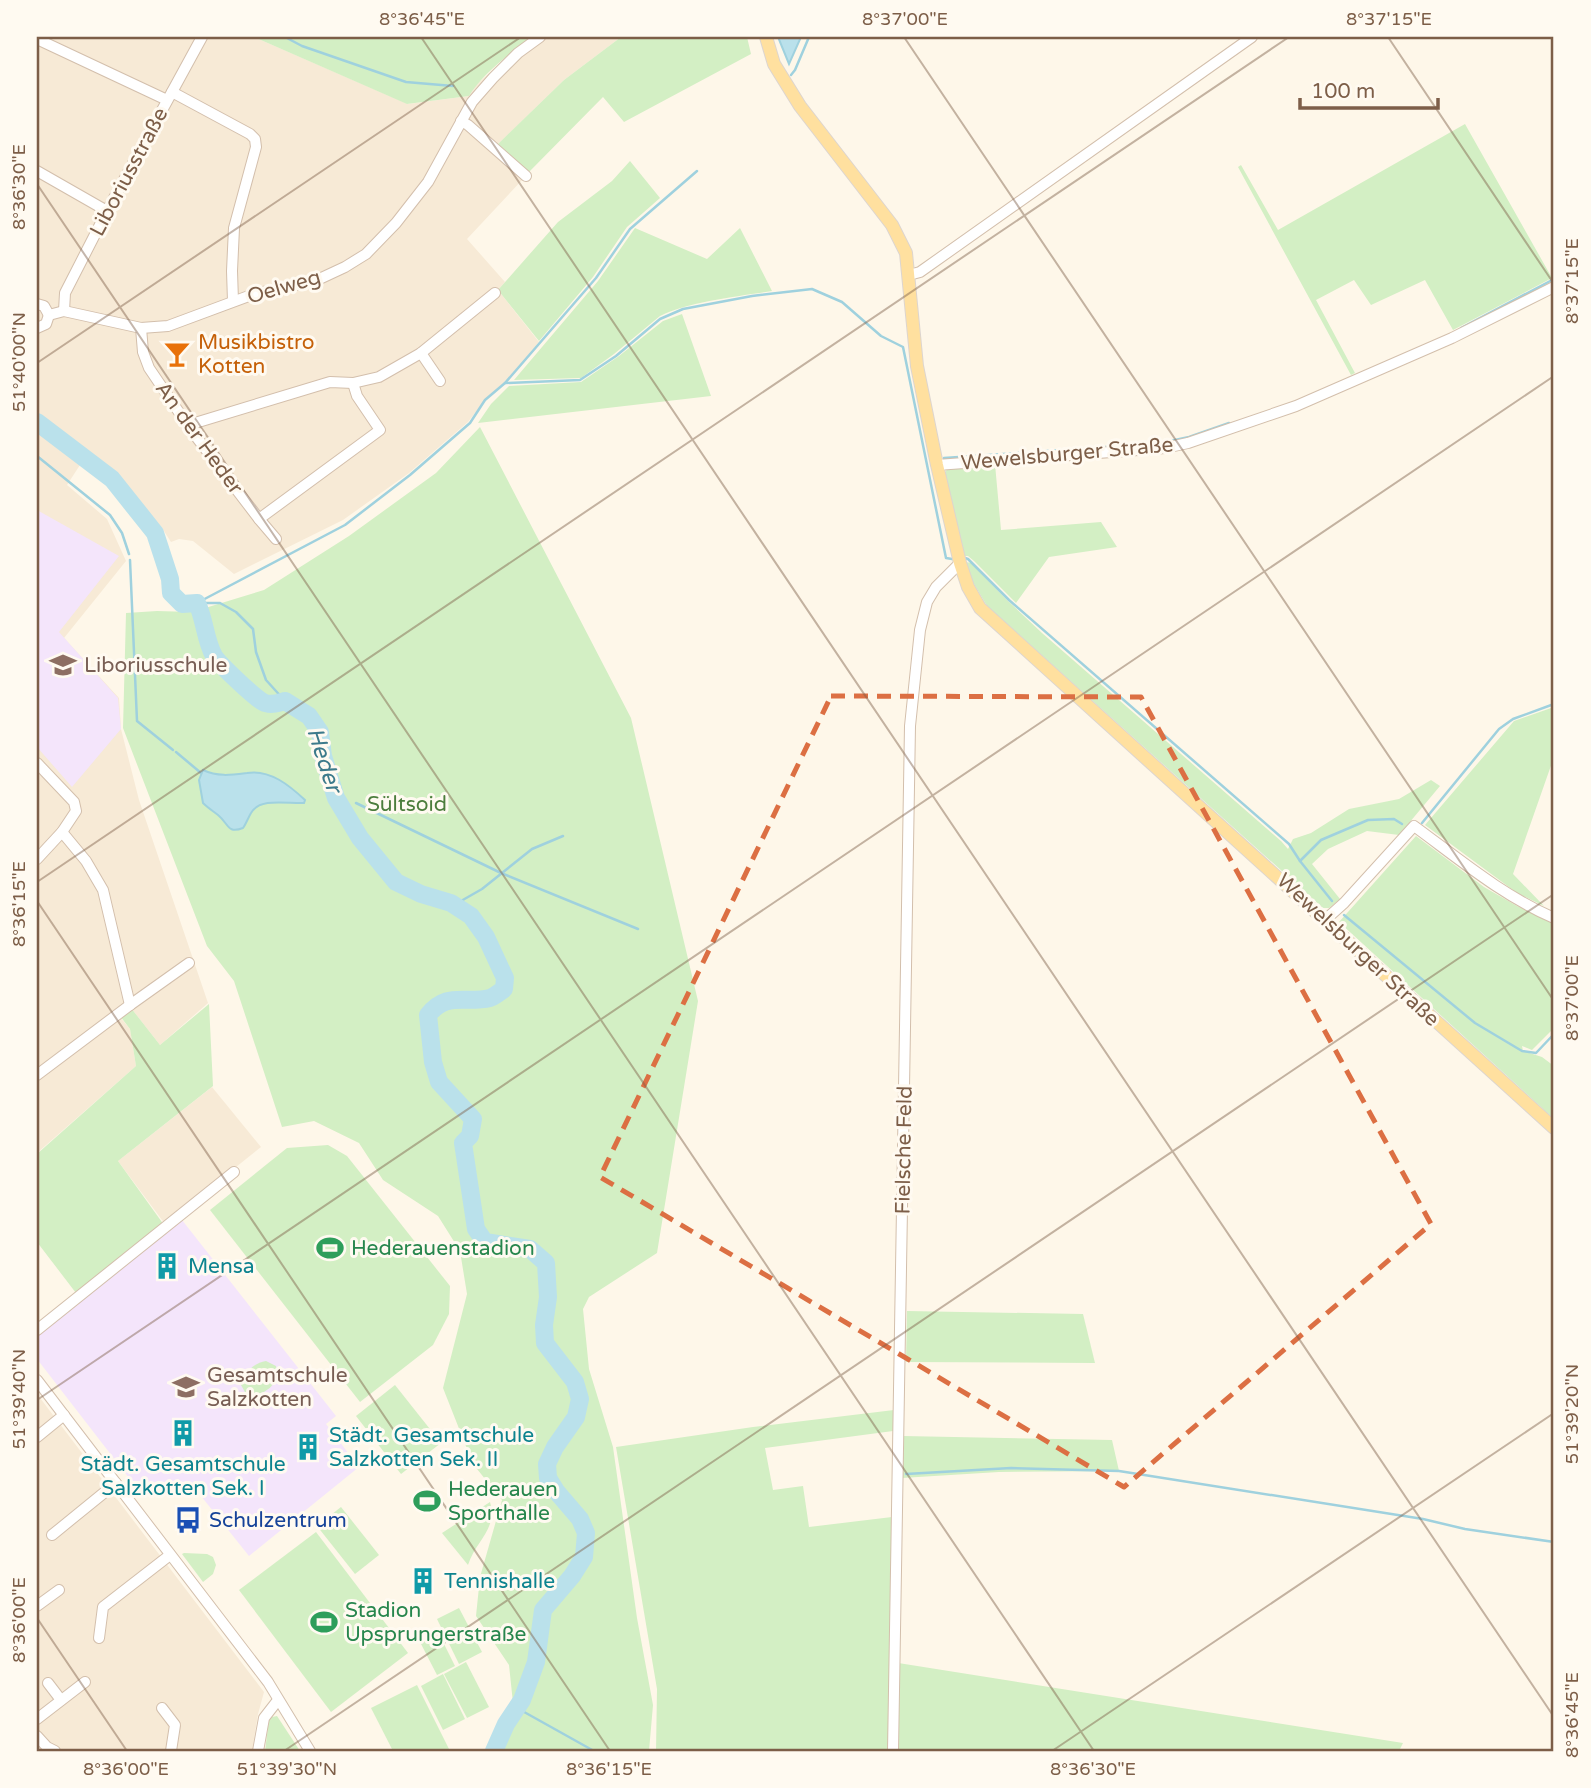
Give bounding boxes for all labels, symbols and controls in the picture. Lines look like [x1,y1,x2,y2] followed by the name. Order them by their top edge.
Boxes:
[379,8,465,30] text: 8°36'45"E
[862,8,948,30] text: 8°37'00"E
[1346,8,1432,30] text: 8°37'15"E
[1300,66,1439,110] scale bar
[1311,79,1375,104] text: 100 m
[85,103,173,241] street label: Liboriusstraße
[8,144,30,230] text: 8°36'30"E
[1561,238,1583,324] text: 8°37'15"E
[244,265,324,309] street label: Oelweg
[8,312,30,412] text: 51°40'00"N
[198,330,315,379] place label: Musikbistro Kotten
[162,339,192,369] bar icon: Musikbistro Kotten
[150,377,248,499] street label: An der Heder
[960,432,1174,476] street label: Wewelsburger Straße
[48,650,78,680] school or university icon: Liboriusschule
[84,653,227,678] place label: Liboriusschule
[300,724,349,799] water label: Heder
[367,792,447,817] park label: Sültsoid
[8,861,30,947] text: 8°36'15"E
[1272,868,1445,1032] street label: Wewelsburger Straße
[1561,955,1583,1041] text: 8°37'00"E
[890,1085,918,1215] street label: Fielsche Feld
[315,1233,345,1263] sports icon: Hederauenstadion
[351,1236,535,1261] place label: Hederauenstadion
[152,1251,182,1281] building icon: Mensa
[188,1254,255,1279] place label: Mensa
[8,1349,30,1449] text: 51°39'40"N
[207,1363,348,1412] place label: Gesamtschule Salzkotten
[1561,1364,1583,1464] text: 51°39'20"N
[171,1372,201,1402] school or university icon: Gesamtschule Salzkotten
[168,1418,198,1448] building icon: Städt. Gesamtschule Salzkotten Sek. I
[329,1423,534,1472] place label: Städt. Gesamtschule Salzkotten Sek. II
[293,1432,323,1462] building icon: Städt. Gesamtschule Salzkotten Sek. II
[80,1452,286,1501] place label: Städt. Gesamtschule Salzkotten Sek. I
[448,1477,558,1526] place label: Hederauen Sporthalle
[412,1486,442,1516] sports icon: Hederauen Sporthalle
[173,1505,203,1535] bus stop icon: Schulzentrum
[209,1508,347,1533] place label: Schulzentrum
[408,1566,438,1596] building icon: Tennishalle
[444,1569,555,1594] place label: Tennishalle
[8,1577,30,1663] text: 8°36'00"E
[345,1598,527,1647] place label: Stadion Upsprungerstraße
[309,1607,339,1637] sports icon: Stadion Upsprungerstraße
[1561,1672,1583,1758] text: 8°36'45"E
[83,1758,169,1780] text: 8°36'00"E
[237,1758,337,1780] text: 51°39'30"N
[566,1758,652,1780] text: 8°36'15"E
[1050,1758,1136,1780] text: 8°36'30"E

